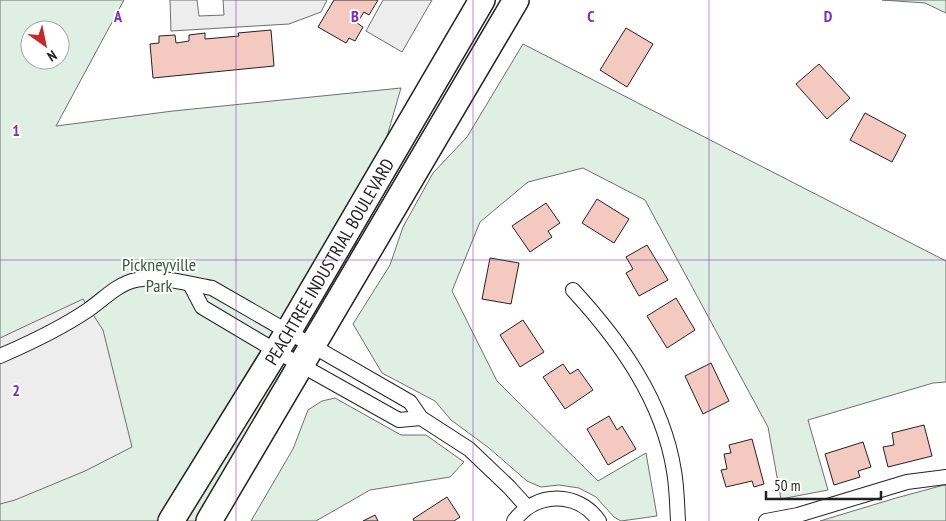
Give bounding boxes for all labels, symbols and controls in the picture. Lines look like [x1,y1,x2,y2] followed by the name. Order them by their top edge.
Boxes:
[113,6,123,26] text: A
[351,6,359,26] text: B
[587,6,595,26] text: C
[824,6,833,26] text: D
[20,20,70,70] north arrow
[44,46,60,66] text: N
[12,120,20,140] text: 1
[259,154,399,369] street label: PEACHTREE INDUSTRIAL BOULEVARD
[122,253,196,297] park label: Pickneyville Park
[12,380,20,400] text: 2
[766,468,881,500] scale bar
[774,476,800,495] text: 50 m

